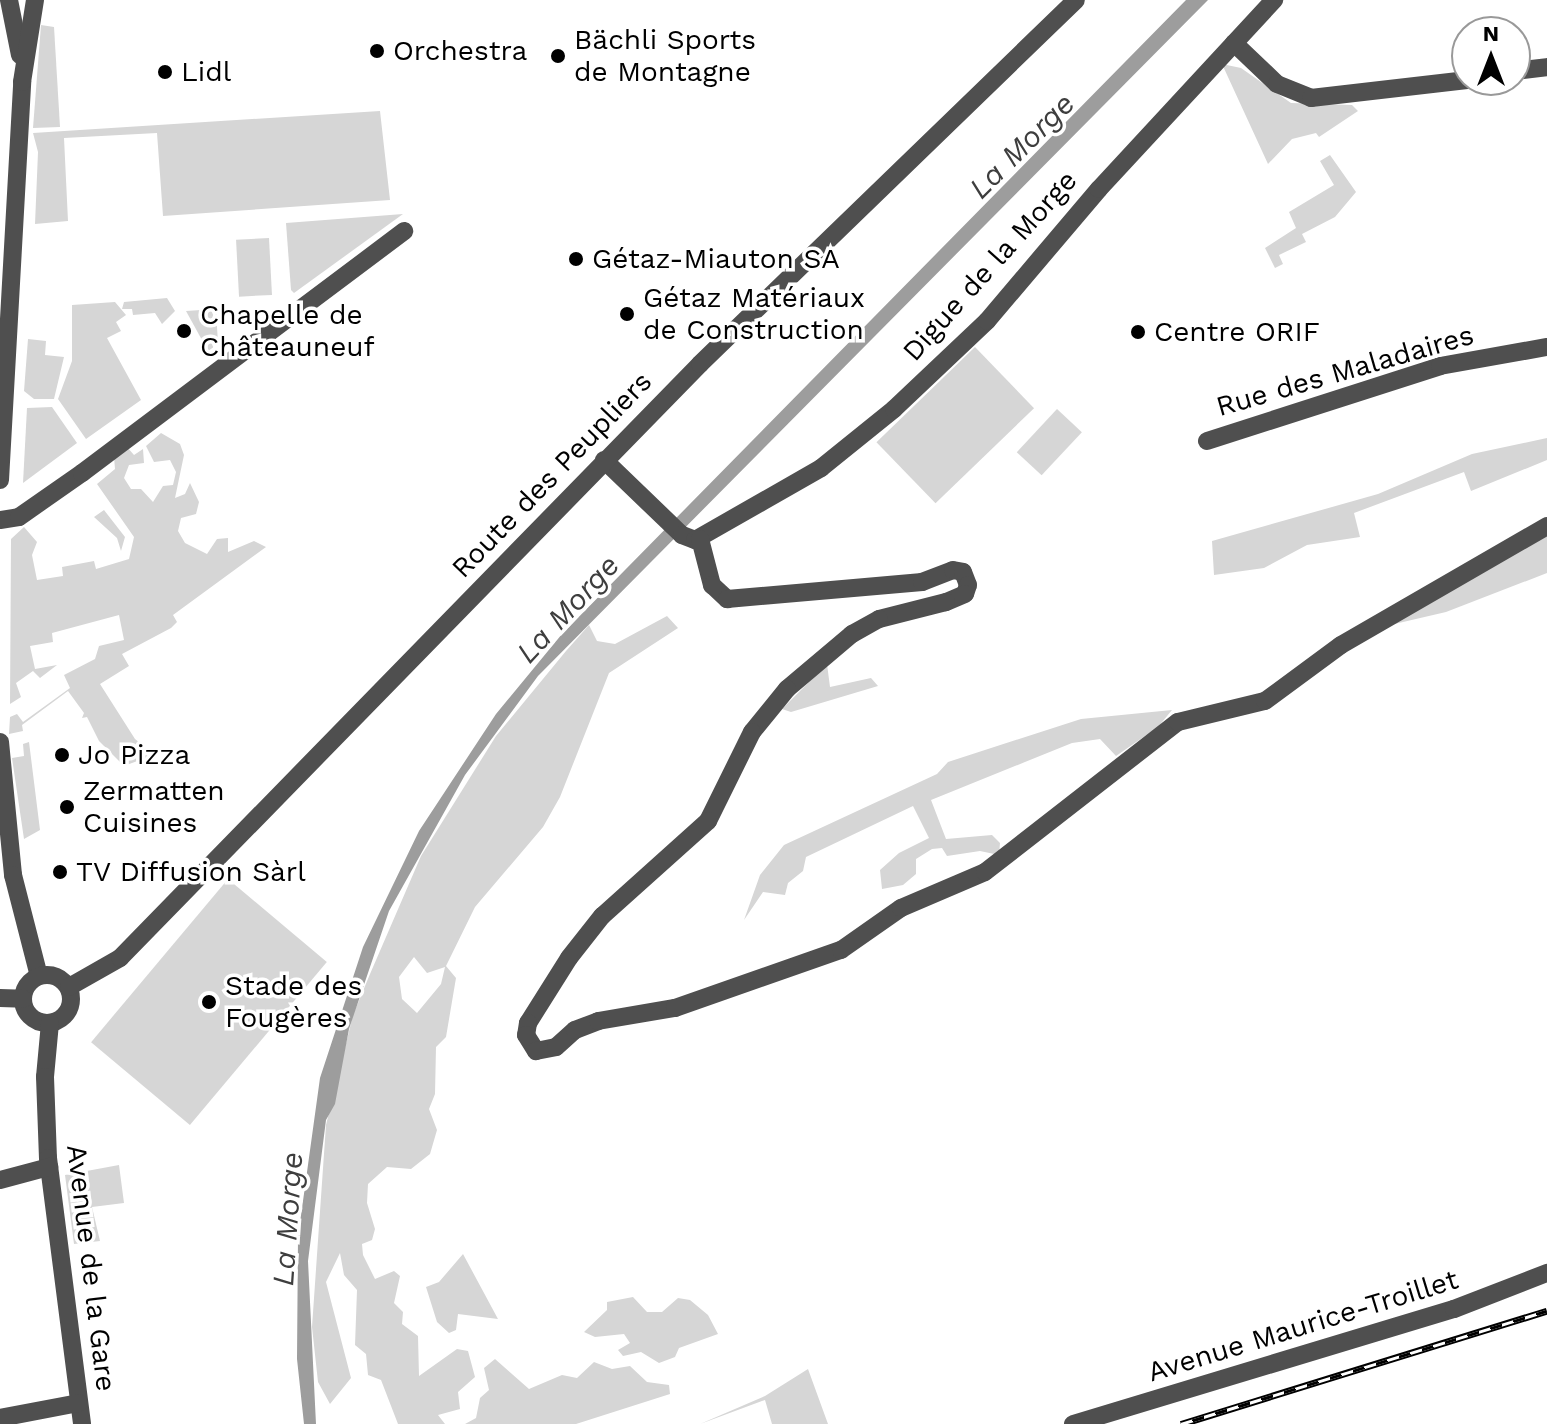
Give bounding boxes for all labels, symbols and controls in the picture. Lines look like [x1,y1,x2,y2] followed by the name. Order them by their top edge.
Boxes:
[1451,16,1531,96] north arrow
[1483,21,1499,46] text: N
[574,23,756,89] place label: Bächli Sports de Montagne
[393,34,527,68] place label: Orchestra
[368,42,386,60] marker: Orchestra
[549,47,567,65] marker: Bächli Sports de Montagne
[181,55,231,89] place label: Lidl
[156,63,174,81] marker: Lidl
[962,86,1082,206] water label: La Morge
[896,164,1084,368] street label: Digue de la Morge
[592,242,840,276] place label: Gétaz-Miauton SA
[567,250,585,268] marker: Gétaz-Miauton SA
[643,281,865,347] place label: Gétaz Matériaux de Construction
[200,298,375,364] place label: Chapelle de Châteauneuf
[618,305,636,323] marker: Gétaz Matériaux de Construction
[1154,315,1320,349] place label: Centre ORIF
[1212,318,1478,424] street label: Rue des Maladaires
[175,322,193,340] marker: Chapelle de Châteauneuf
[1129,323,1147,341] marker: Centre ORIF
[445,365,659,585] street label: Route des Peupliers
[509,547,627,671] water label: La Morge
[78,738,190,772] place label: Jo Pizza
[53,746,71,764] marker: Jo Pizza
[83,774,225,840] place label: Zermatten Cuisines
[58,798,76,816] marker: Zermatten Cuisines
[76,855,307,889] place label: TV Diffusion Sàrl
[51,863,69,881] marker: TV Diffusion Sàrl
[225,969,362,1035] place label: Stade des Fougères
[200,993,218,1011] marker: Stade des Fougères
[59,1142,123,1394] street label: Avenue de la Gare
[265,1151,311,1287] water label: La Morge
[1144,1263,1462,1389] street label: Avenue Maurice-Troillet

